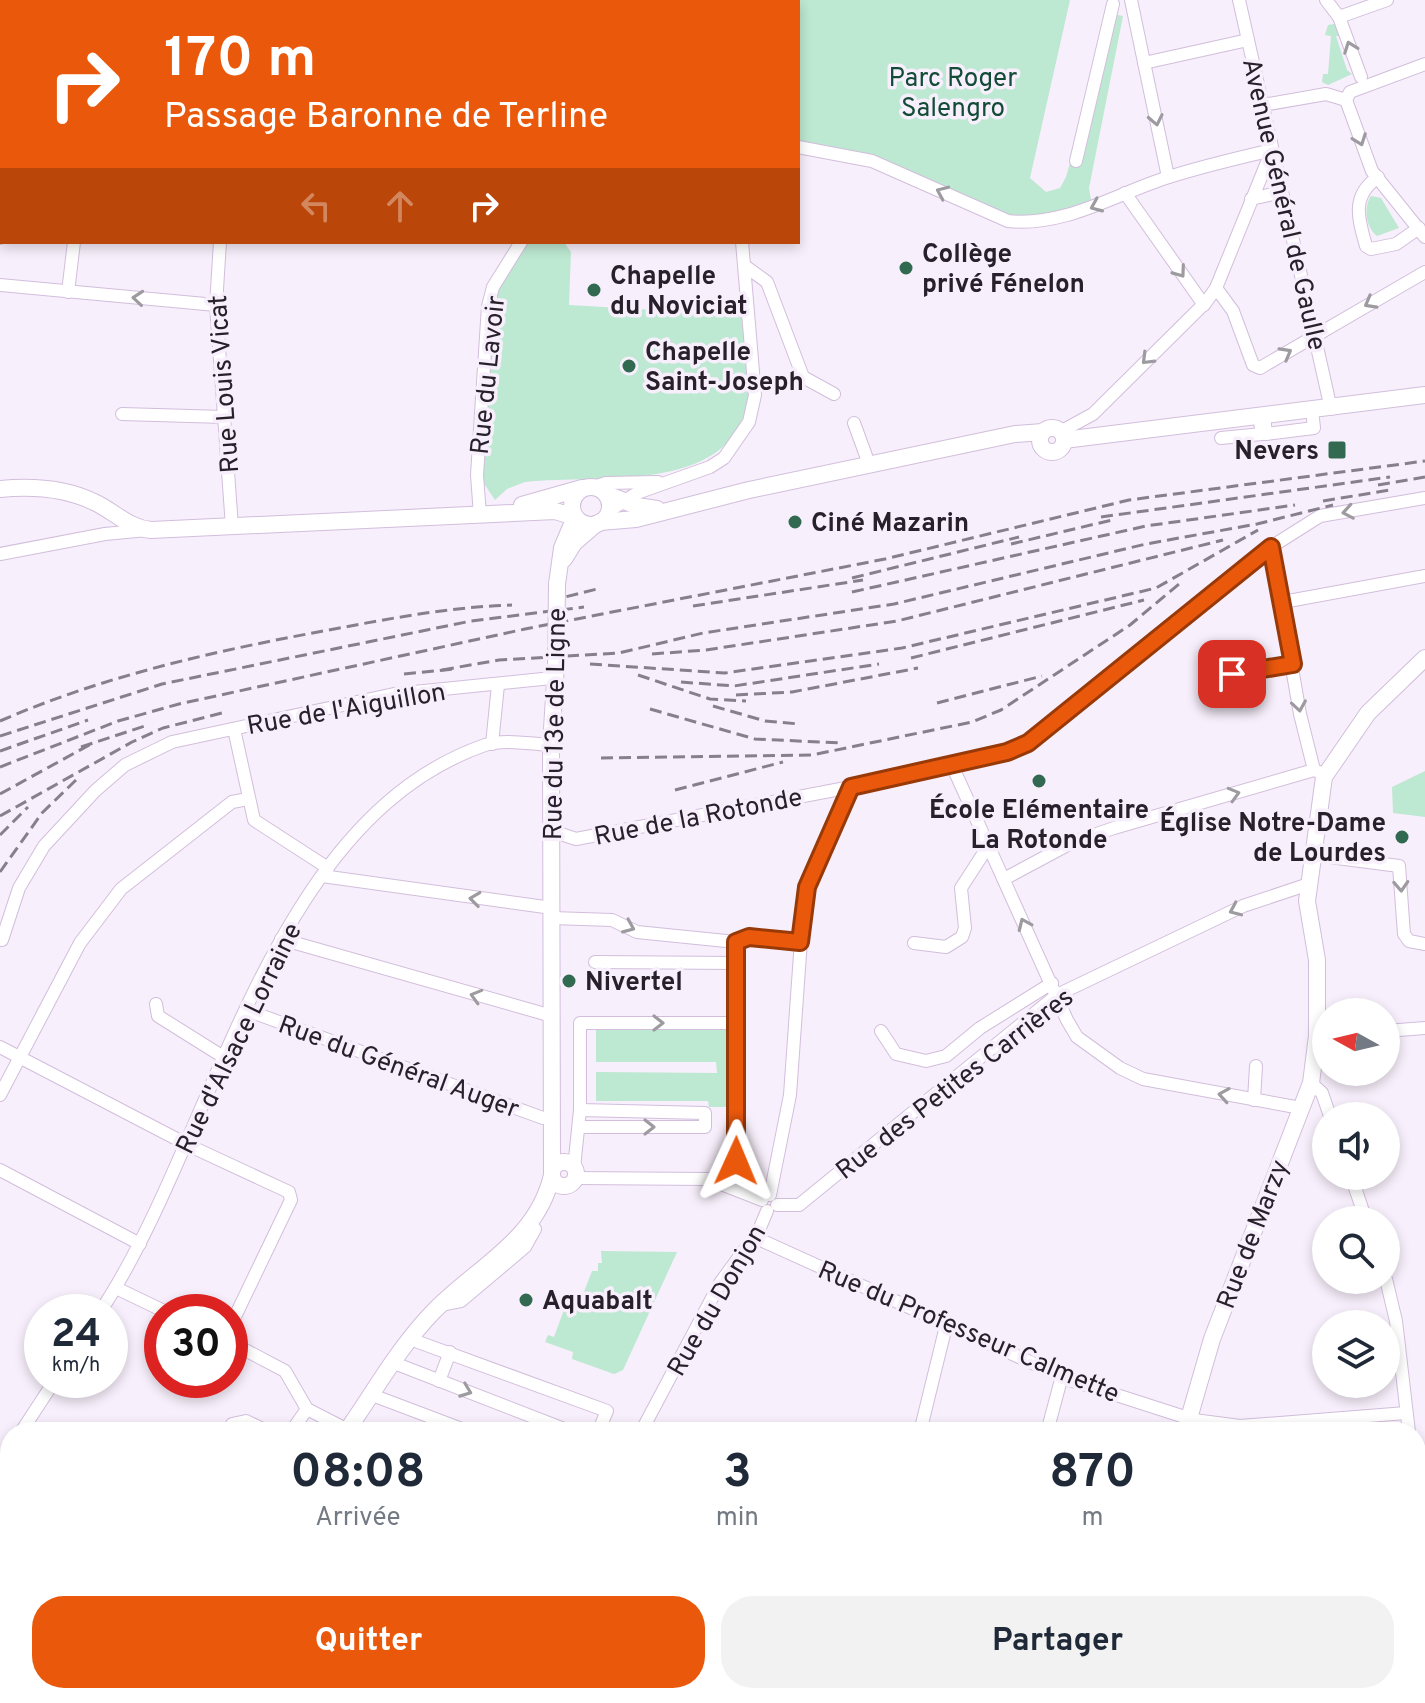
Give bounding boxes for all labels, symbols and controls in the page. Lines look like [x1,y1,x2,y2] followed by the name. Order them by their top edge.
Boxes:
[164,26,316,96] text: 170 m
[32,32,136,136] icon: right
[1343,41,1360,55] one-way arrow
[1233,55,1332,354] street label: Avenue Général de Gaulle
[889,63,1017,126] park label: Parc Roger Salengro
[164,95,608,141] text: Passage Baronne de Terline
[1147,113,1164,126] one-way arrow
[1351,132,1367,146] one-way arrow
[294,184,338,228] icon: left
[378,184,422,228] icon: ahead
[462,184,506,228] icon: right
[936,185,950,201] one-way arrow
[1090,196,1104,212] one-way arrow
[922,239,1085,302] place label: Collège privé Fénelon
[897,259,915,277] marker: Collège privé Fénelon
[610,261,748,324] place label: Chapelle du Noviciat
[1170,264,1185,278] one-way arrow
[585,281,603,299] marker: Chapelle du Noviciat
[131,290,144,307] one-way arrow
[1364,293,1379,309] one-way arrow
[203,294,248,474] street label: Rue Louis Vicat
[465,294,514,456] street label: Rue du Lavoir
[645,337,804,400] place label: Chapelle Saint-Joseph
[1277,347,1292,363] one-way arrow
[1142,350,1157,364] one-way arrow
[620,357,638,375] marker: Chapelle Saint-Joseph
[1234,436,1319,469] place label: Nevers
[1326,439,1348,461] marker: Nevers
[1341,502,1355,519] one-way arrow
[811,508,969,541] place label: Ciné Mazarin
[786,513,804,531] marker: Ciné Mazarin
[538,608,575,840] street label: Rue du 13e de Ligne
[1198,640,1266,708] pin
[1210,652,1254,696] icon: arrive
[244,677,448,744] street label: Rue de l'Aiguillon
[1290,699,1307,713] one-way arrow
[1030,772,1048,790] marker: École Elémentaire La Rotonde
[592,782,805,855] street label: Rue de la Rotonde
[1226,787,1240,803] one-way arrow
[929,793,1149,858] place label: École Elémentaire La Rotonde
[1159,806,1386,871] place label: Église Notre-Dame de Lourdes
[1393,828,1411,846] marker: Église Notre-Dame de Lourdes
[1393,880,1410,892] one-way arrow
[468,890,481,907] one-way arrow
[1229,900,1243,916] one-way arrow
[621,917,635,934] one-way arrow
[170,918,311,1160] street label: Rue d'Alsace Lorraine
[1017,918,1033,933] one-way arrow
[585,967,683,1000] place label: Nivertel
[560,972,578,990] marker: Nivertel
[830,982,1081,1188] street label: Rue des Petites Carrières
[470,989,484,1005] one-way arrow
[1312,998,1400,1086] north arrow
[1312,998,1400,1398] map controls
[273,1009,523,1127] street label: Rue du Général Auger
[652,1014,665,1032] one-way arrow
[1217,1088,1231,1105] one-way arrow
[1312,1102,1400,1190] button: sound
[643,1118,656,1136] one-way arrow
[694,1119,778,1203] position arrow
[1211,1156,1298,1314] street label: Rue de Marzy
[1312,1206,1400,1294] button: search
[661,1219,775,1383] street label: Rue du Donjon
[812,1255,1124,1412] street label: Rue du Professeur Calmette
[542,1286,653,1319] place label: Aquabalt
[517,1291,535,1309] marker: Aquabalt
[144,1294,248,1398] speed limit sign: 30
[1312,1310,1400,1398] button: layers
[51,1311,101,1361] text: 24
[52,1353,100,1379] text: km/h
[458,1381,472,1398] one-way arrow
[290,1444,425,1504] text: 08:08
[723,1444,752,1504] text: 3
[1049,1444,1136,1504] text: 870
[315,1502,401,1535] text: Arrivée
[716,1502,759,1535] text: min
[1081,1502,1103,1535] text: m
[32,1596,705,1688] button: Quitter
[721,1596,1394,1688] button: Partager

